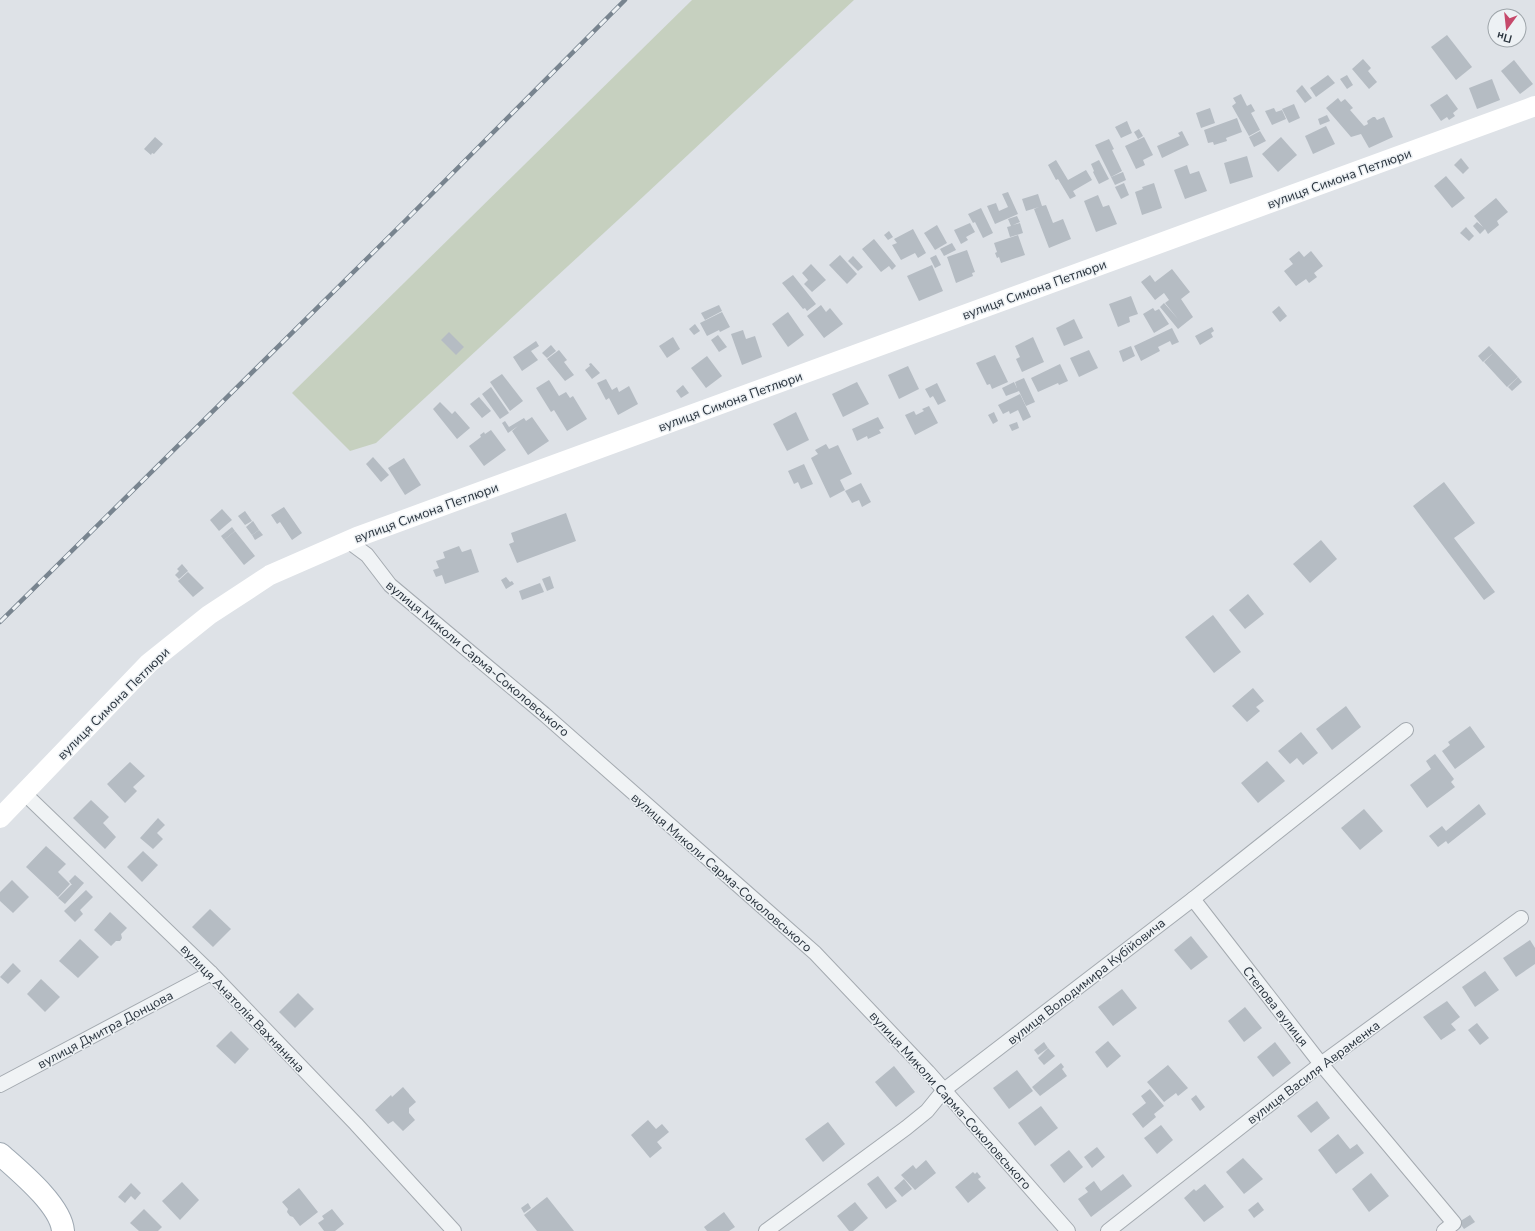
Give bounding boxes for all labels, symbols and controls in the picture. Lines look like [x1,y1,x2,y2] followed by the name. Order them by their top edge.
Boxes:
[1487,8,1527,48] north arrow
[1495,28,1514,46] text: Пн
[1265,144,1414,213] street label: вулиця Симона Петлюри
[960,255,1109,324] street label: вулиця Симона Петлюри
[656,367,805,436] street label: вулиця Симона Петлюри
[352,478,501,547] street label: вулиця Симона Петлюри
[382,576,573,741] street label: вулиця Миколи Сарма-Соколовського
[53,643,174,764] street label: вулиця Симона Петлюри
[627,789,816,957] street label: вулиця Миколи Сарма-Соколовського
[1004,914,1169,1049] street label: вулиця Володимира Кубійовича
[176,941,309,1077] street label: вулиця Анатолія Вахнянина
[1238,963,1312,1051] street label: Степова вулиця
[35,986,176,1073] street label: вулиця Дмитра Донцова
[865,1007,1035,1194] street label: вулиця Миколи Сарма-Соколовського
[1243,1017,1384,1129] street label: вулиця Василя Авраменка

